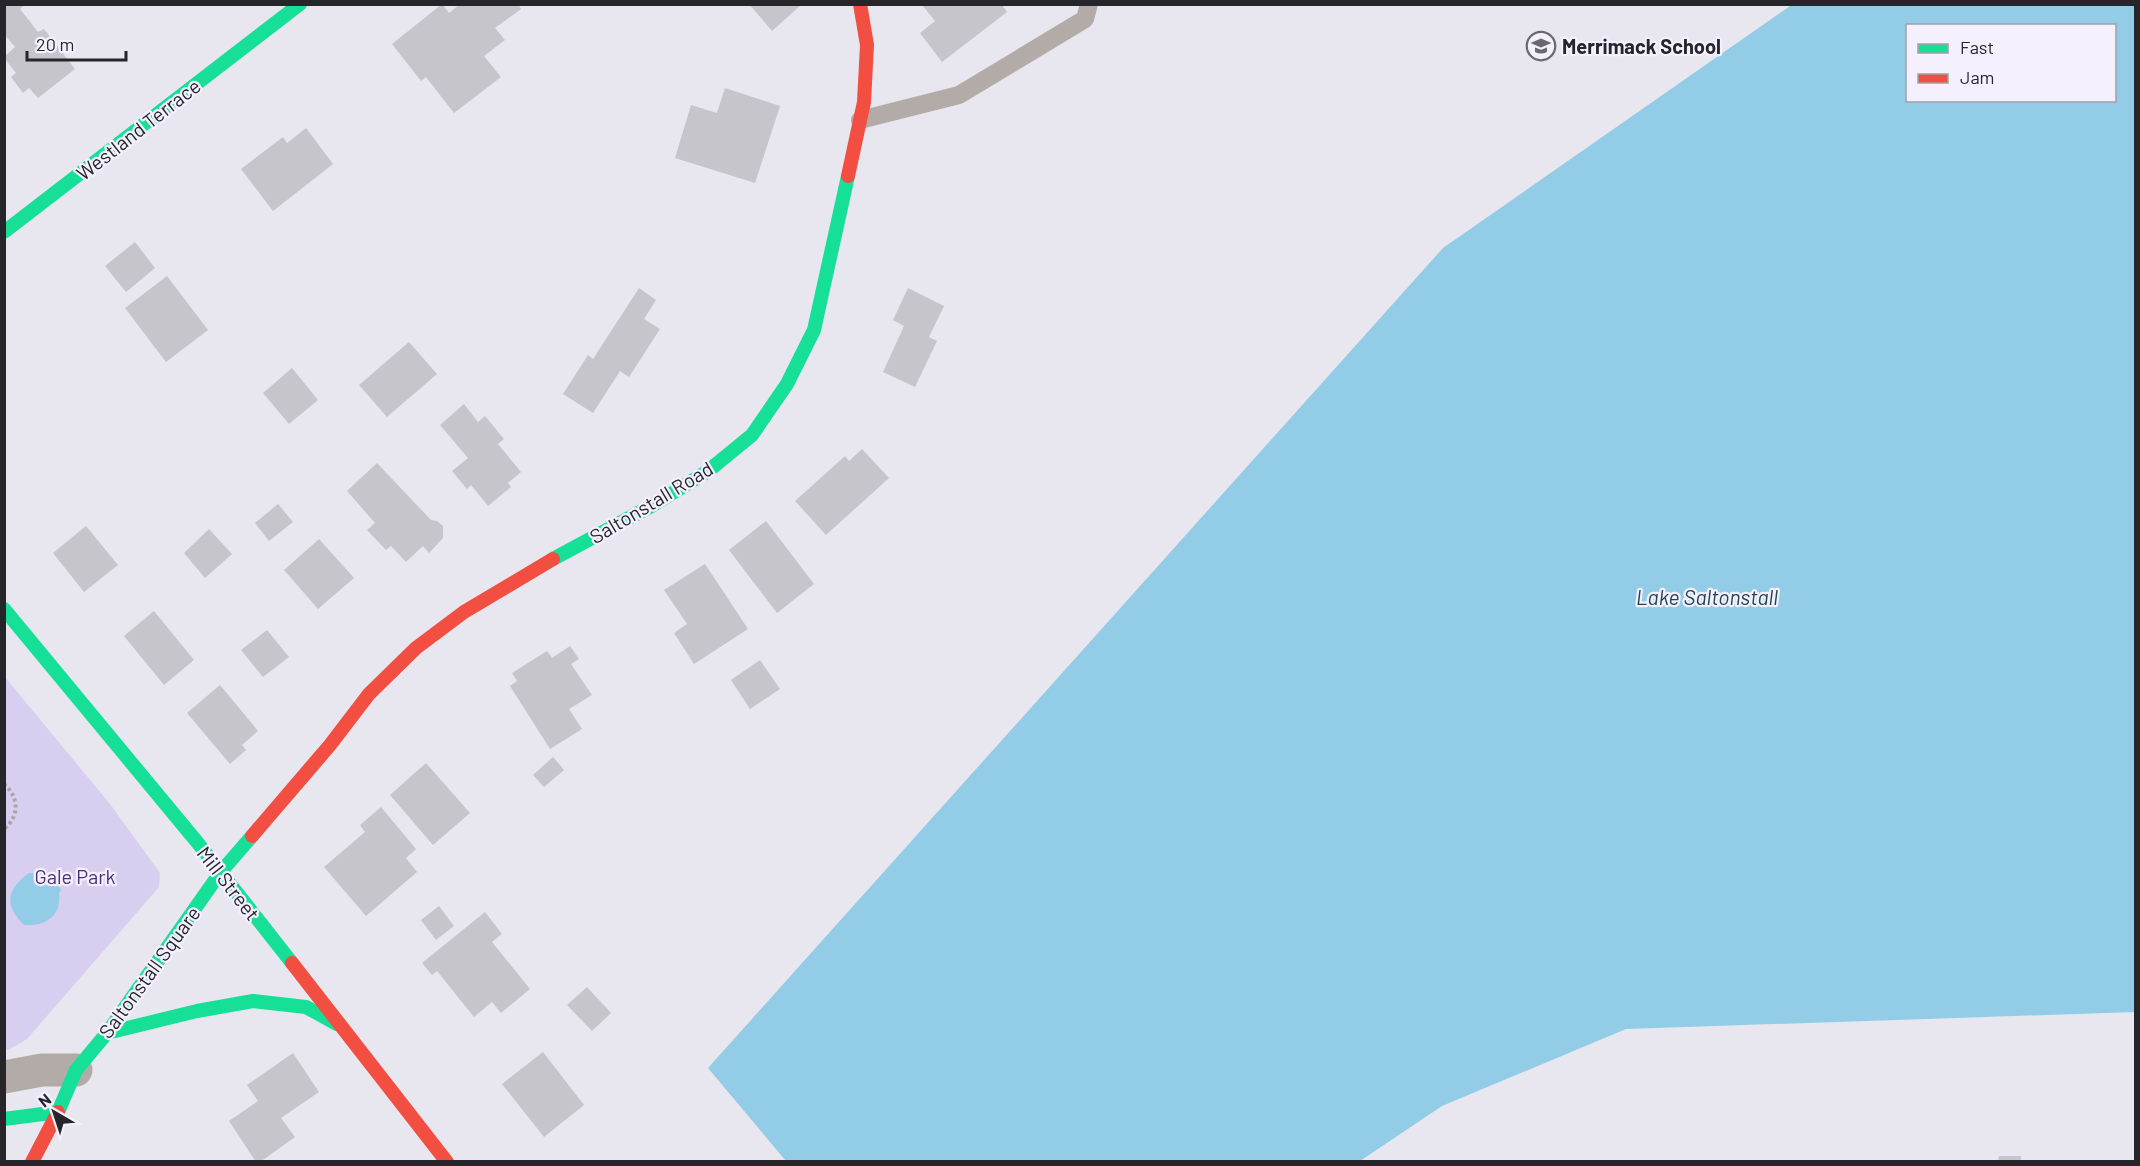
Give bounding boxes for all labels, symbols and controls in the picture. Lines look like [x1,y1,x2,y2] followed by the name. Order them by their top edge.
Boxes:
[27,24,126,62] scale bar
[1906,24,2116,102] legend
[1525,30,1557,62] school or university icon: Merrimack School
[36,33,74,55] text: 20 m
[1562,34,1721,58] place label: Merrimack School
[1960,36,1994,58] text: Fast
[1960,66,1994,88] text: Jam
[71,73,205,185] street label: Westland Terrace
[585,456,717,548] street label: Saltonstall Road
[1636,584,1778,609] water label: Lake Saltonstall
[193,841,265,925] street label: Mill Street
[35,864,115,888] park label: Gale Park
[93,901,205,1043] street label: Saltonstall Square
[24,1082,84,1142] north arrow
[34,1089,54,1111] text: N

